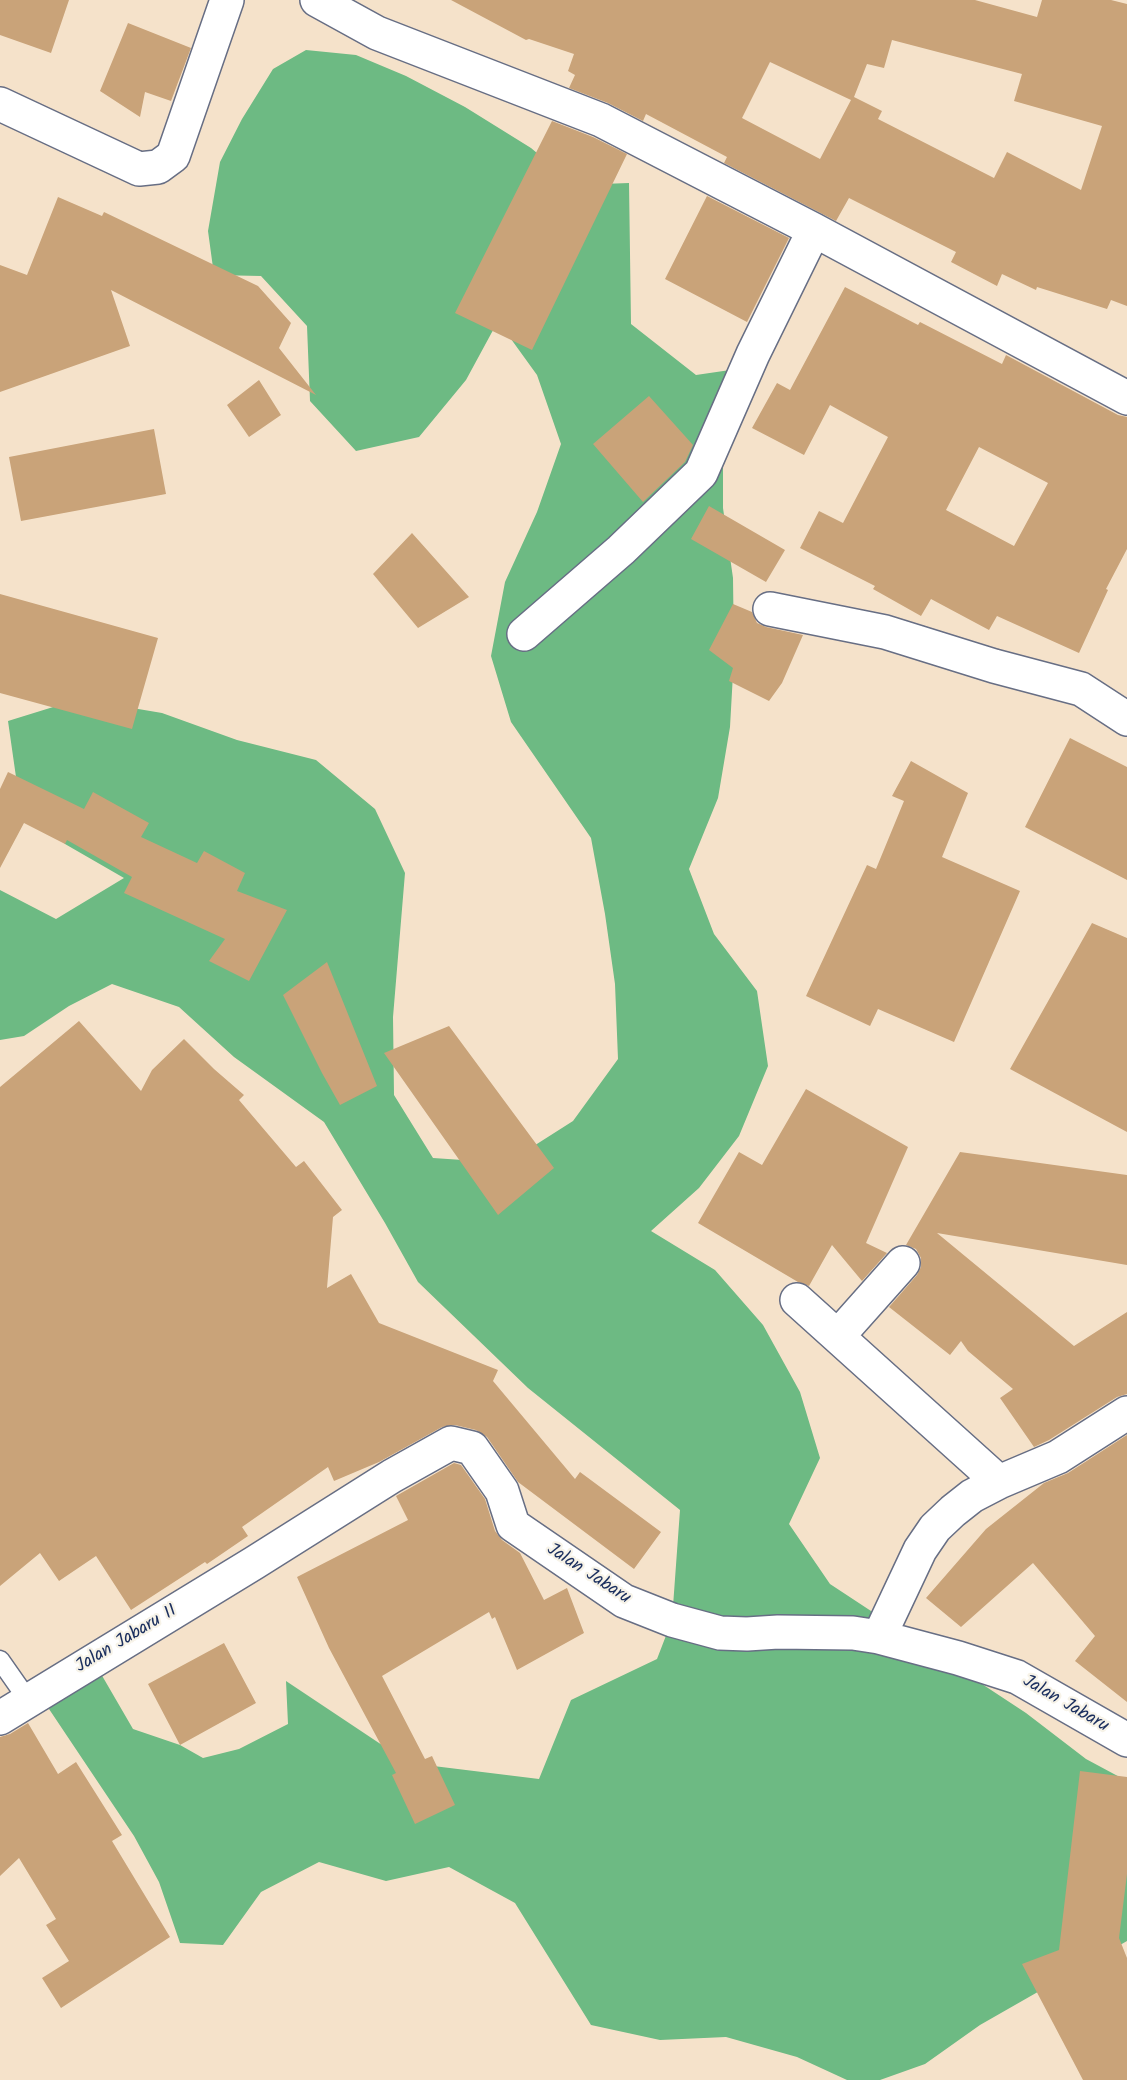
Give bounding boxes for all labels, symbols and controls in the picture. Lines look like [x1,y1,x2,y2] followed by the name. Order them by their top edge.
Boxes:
[542,1540,634,1610] street label: Jalan Jabaru
[72,1601,182,1679] street label: Jalan Jabaru II
[1018,1672,1112,1738] street label: Jalan Jabaru

